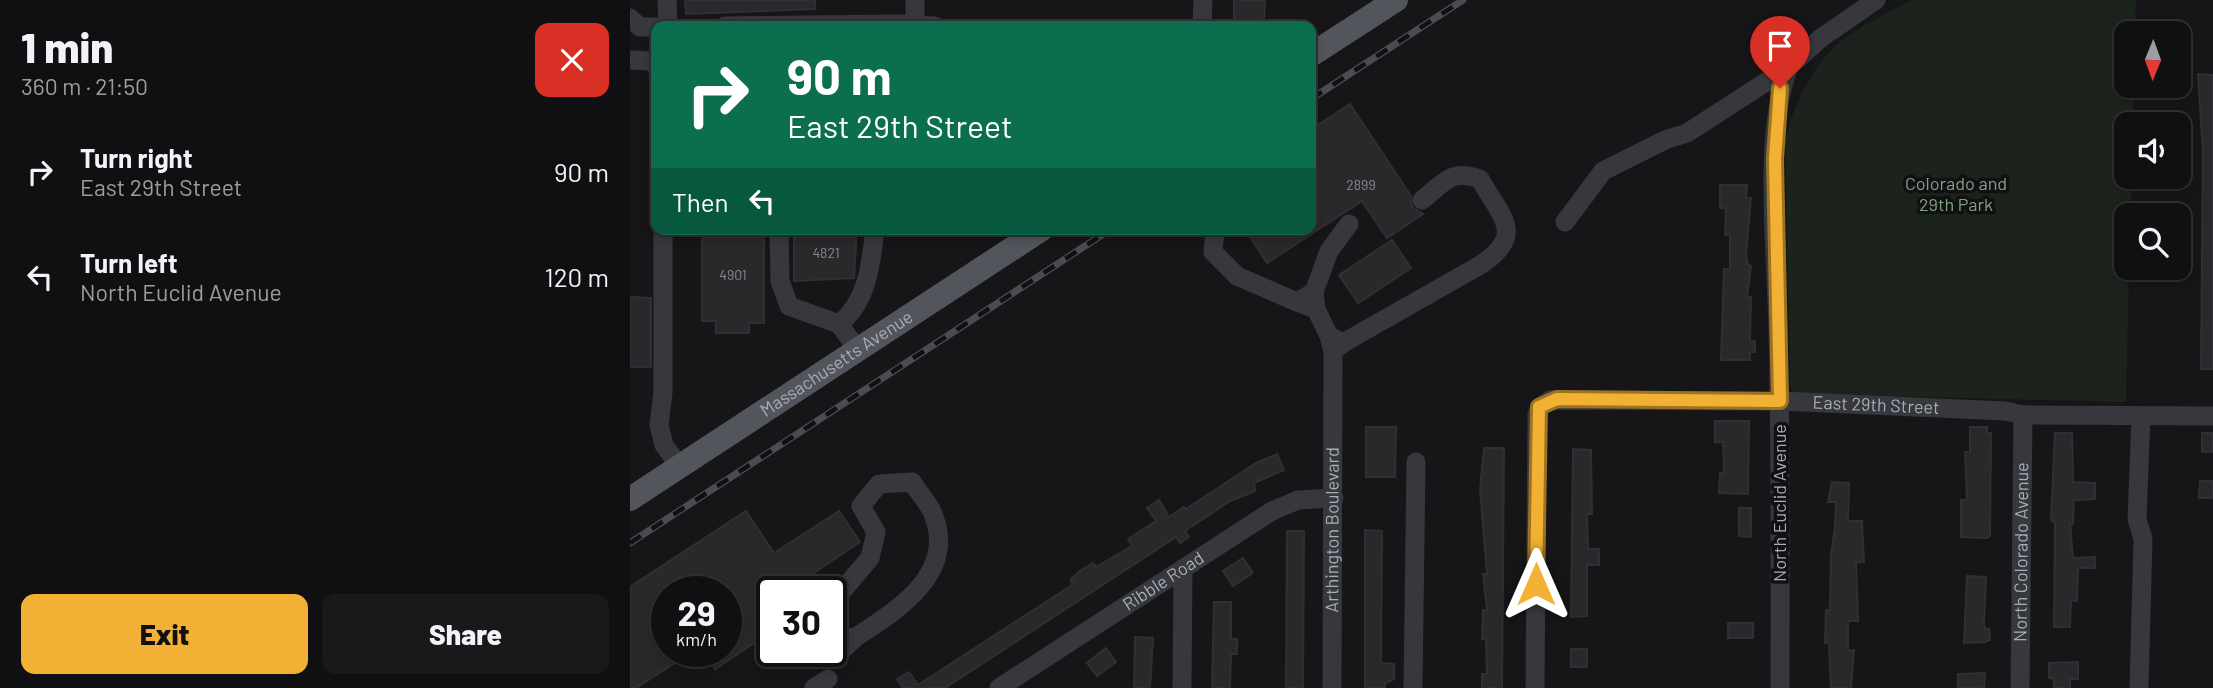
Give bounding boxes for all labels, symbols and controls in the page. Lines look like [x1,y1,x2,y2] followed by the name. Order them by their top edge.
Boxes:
[1750,16,1810,88] pin
[21,21,113,71] text: 1 min
[2114,21,2191,98] north arrow
[2114,21,2191,280] map controls
[535,23,609,97] button: close
[1761,27,1799,65] icon: arrive
[787,46,892,105] text: 90 m
[672,49,763,140] icon: right
[21,72,148,100] text: 360 m · 21:50
[787,106,1013,144] text: East 29th Street
[2114,112,2191,189] button: sound
[80,142,193,173] text: Turn right
[21,153,59,191] icon: right
[554,156,609,187] text: 90 m
[1905,172,2007,215] park label: Colorado and 29th Park
[80,173,242,201] text: East 29th Street
[1346,176,1376,193] house number: 2899
[743,182,781,220] icon: left
[672,186,729,217] text: Then
[2114,203,2191,280] button: search
[812,244,840,261] house number: 4821
[80,247,178,278] text: Turn left
[21,258,59,296] icon: left
[545,261,609,292] text: 120 m
[719,266,747,283] house number: 4901
[80,278,282,306] text: North Euclid Avenue
[756,305,916,421] street label: Massachusetts Avenue
[1812,390,1940,418] street label: East 29th Street
[1768,424,1790,582] street label: North Euclid Avenue
[1320,447,1343,613] street label: Arthington Boulevard
[2009,462,2032,642] street label: North Colorado Avenue
[1118,546,1208,615] street label: Ribble Road
[1499,547,1573,621] position arrow
[756,576,847,667] speed limit sign: 30
[677,591,716,633] text: 29
[21,594,308,674] button: Exit
[322,594,609,674] button: Share
[676,628,717,650] text: km/h

